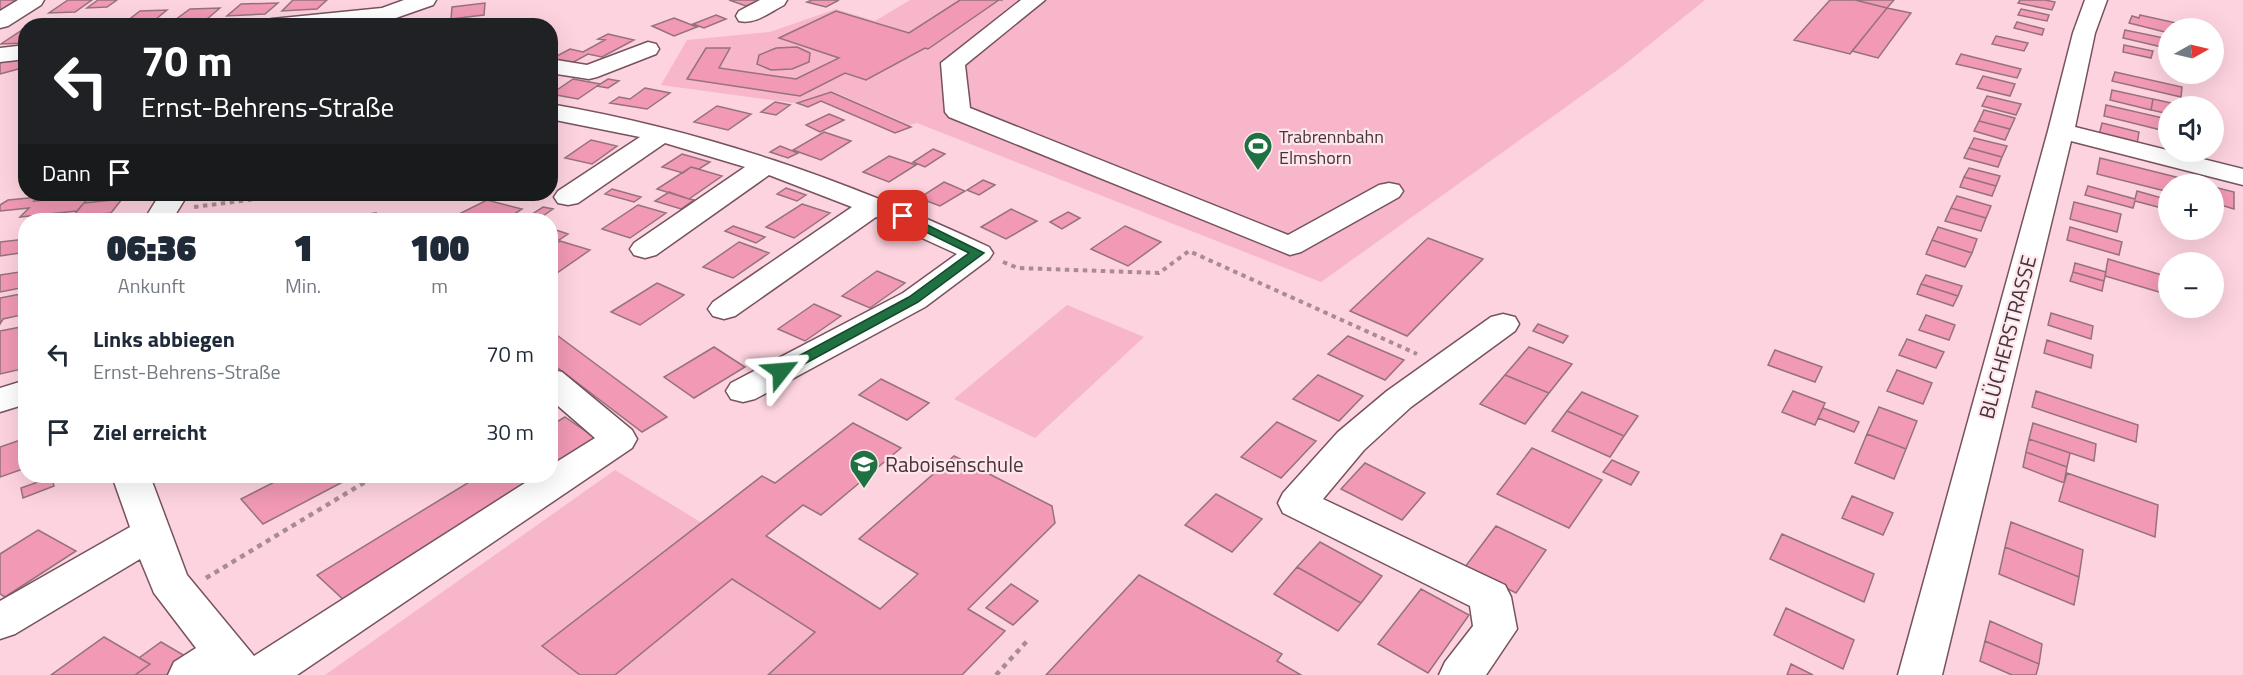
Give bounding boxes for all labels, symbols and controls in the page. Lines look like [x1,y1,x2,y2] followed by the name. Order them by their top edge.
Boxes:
[2158,18,2224,84] north arrow
[2158,18,2224,318] map controls
[141,28,233,92] text: 70 m
[42,42,120,120] icon: left
[141,86,394,127] text: Ernst-Behrens-Straße
[2158,96,2224,162] button: sound
[1279,123,1384,171] place label: Trabrennbahn Elmshorn
[1242,130,1274,172] sports icon: Trabrennbahn Elmshorn
[42,156,91,190] text: Dann
[103,156,136,189] icon: arrive
[2158,174,2224,240] button: +
[877,190,928,241] pin
[886,199,919,232] icon: arrive
[107,220,196,275] text: 06:36
[293,220,313,275] text: 1
[410,220,469,275] text: 100
[1970,252,2044,422] street label: BLÜCHERSTRASSE
[2158,252,2224,318] button: −
[118,270,185,301] text: Ankunft
[285,270,321,301] text: Min.
[431,270,448,301] text: m
[93,322,235,356] text: Links abbiegen
[486,337,534,371] text: 70 m
[42,338,75,371] icon: left
[749,339,813,403] position arrow
[93,356,281,387] text: Ernst-Behrens-Straße
[93,415,207,449] text: Ziel erreicht
[486,415,534,449] text: 30 m
[42,416,75,449] icon: arrive
[848,448,880,490] school or university icon: Raboisenschule
[885,448,1024,480] place label: Raboisenschule

